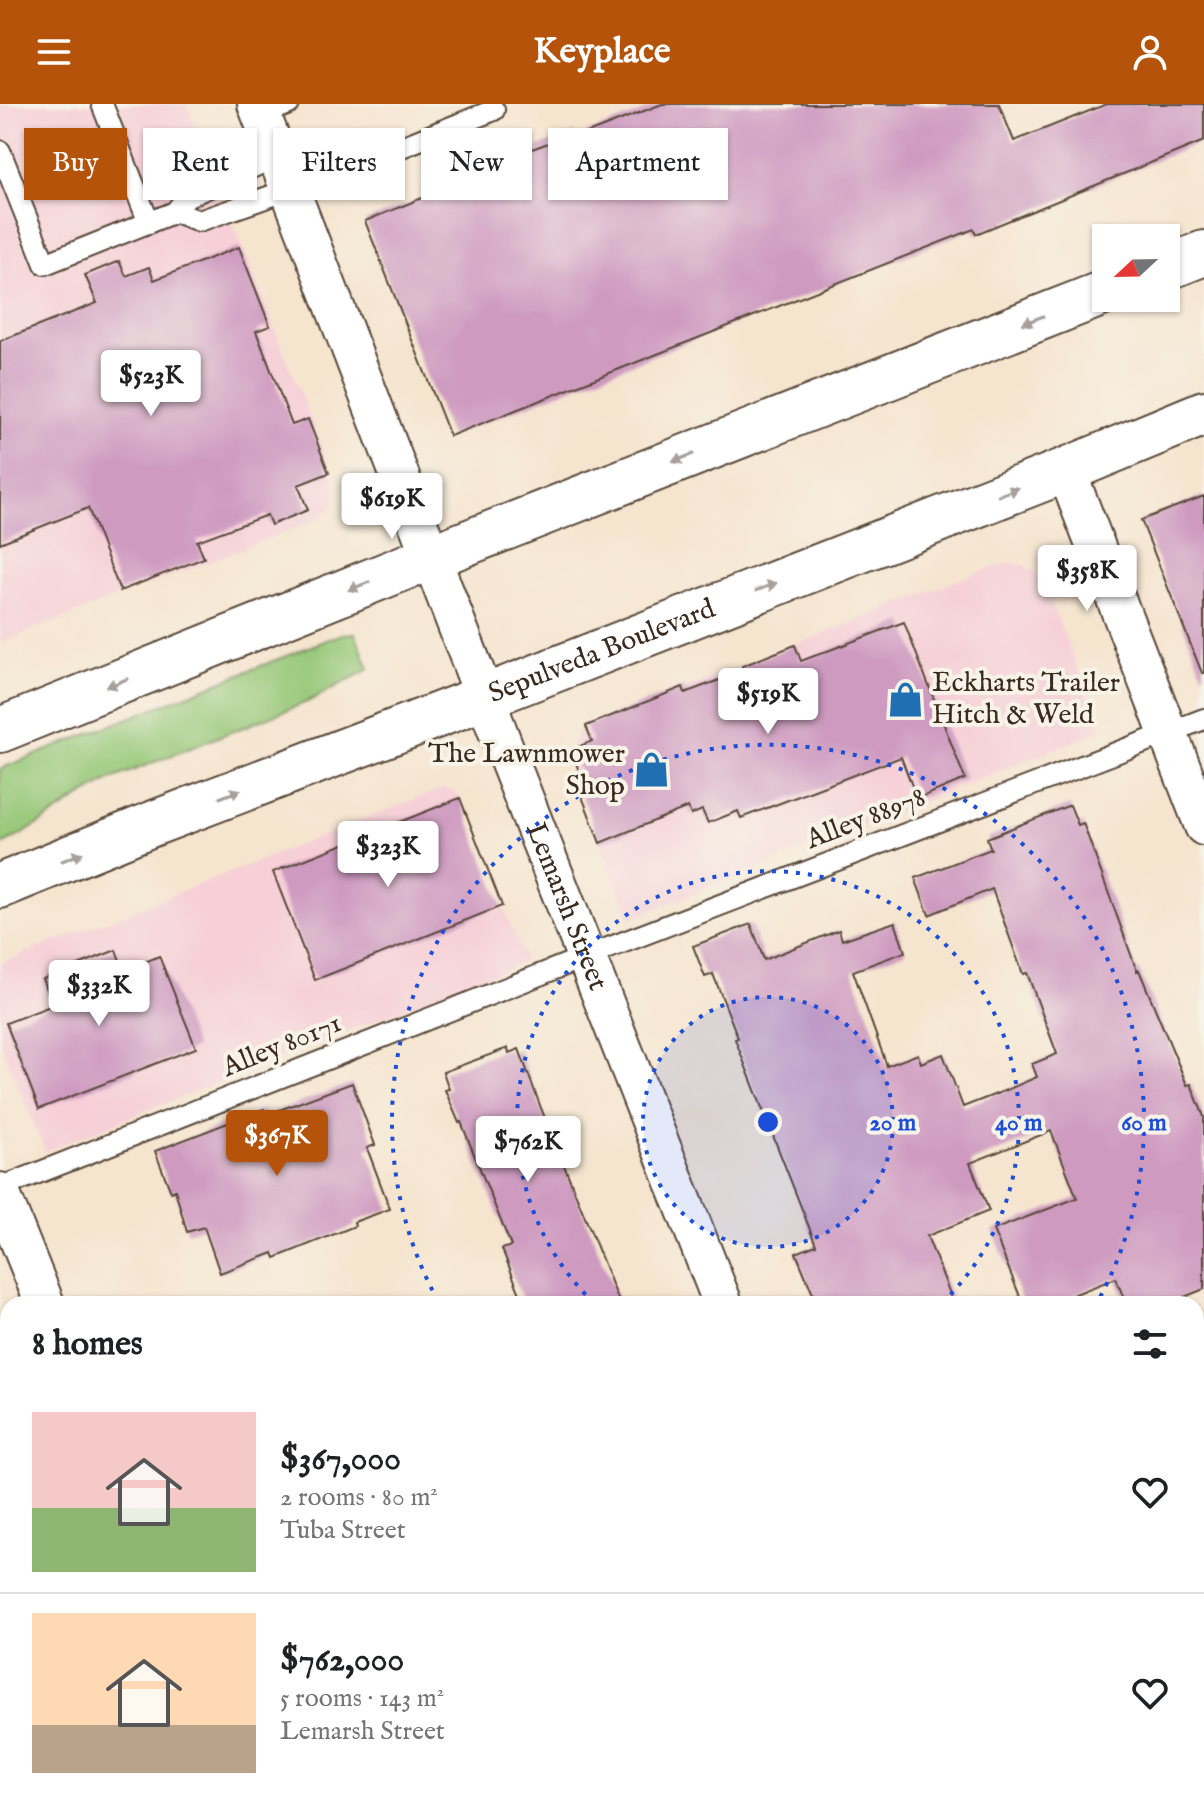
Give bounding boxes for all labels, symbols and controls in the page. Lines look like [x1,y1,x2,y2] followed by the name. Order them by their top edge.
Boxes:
[533,29,671,75] text: Keyplace
[32,30,76,74] icon: menu
[1128,30,1172,74] icon: person
[24,128,127,200] chip: Buy
[143,128,257,200] chip: Rent
[273,128,405,200] chip: Filters
[421,128,532,200] chip: New
[548,128,728,200] chip: Apartment
[1092,224,1180,312] north arrow
[1092,224,1180,312] map controls
[1021,314,1045,327] one-way arrow
[95,350,207,418] pin: $523K
[119,359,183,392] text: $523K
[671,452,695,465] one-way arrow
[336,473,448,541] pin: $619K
[359,482,425,515] text: $619K
[996,485,1020,498] one-way arrow
[1031,545,1143,613] pin: $358K
[1056,554,1118,587] text: $358K
[347,580,371,593] one-way arrow
[754,580,778,593] one-way arrow
[483,591,720,711] street label: Sepulveda Boulevard
[932,666,1120,733] place label: Eckharts Trailer Hitch & Weld
[712,668,824,736] pin: $519K
[105,677,129,690] one-way arrow
[736,677,800,710] text: $519K
[887,680,925,718] shop icon: Eckharts Trailer Hitch & Weld
[428,737,625,804] place label: The Lawnmower Shop
[632,751,670,789] shop icon: The Lawnmower Shop
[800,780,931,858] street label: Alley 88978
[218,787,242,800] one-way arrow
[518,817,615,996] street label: Lemarsh Street
[332,821,444,889] pin: $323K
[356,830,420,863] text: $323K
[60,850,84,863] one-way arrow
[43,960,155,1028] pin: $332K
[67,969,131,1002] text: $332K
[216,1006,347,1086] street label: Alley 80171
[754,1108,782,1136] centre of rings
[870,1108,917,1139] text: 20 m
[995,1108,1043,1139] text: 40 m
[1121,1108,1167,1139] text: 60 m
[221,1110,333,1178] pin: $367K
[472,1116,584,1184] pin: $762K
[244,1119,310,1152] text: $367K
[494,1125,562,1158] text: $762K
[1128,1322,1172,1366] icon: filters
[32,1323,143,1366] text: 8 homes
[280,1438,401,1481] text: $367,000
[96,1444,192,1540] icon: home
[1128,1470,1172,1514] icon: heart
[280,1481,438,1514] text: 2 rooms · 80 m²
[280,1514,406,1547] text: Tuba Street
[280,1639,404,1682] text: $762,000
[96,1645,192,1741] icon: home
[1128,1671,1172,1715] icon: heart
[280,1682,444,1715] text: 5 rooms · 143 m²
[280,1715,445,1748] text: Lemarsh Street

